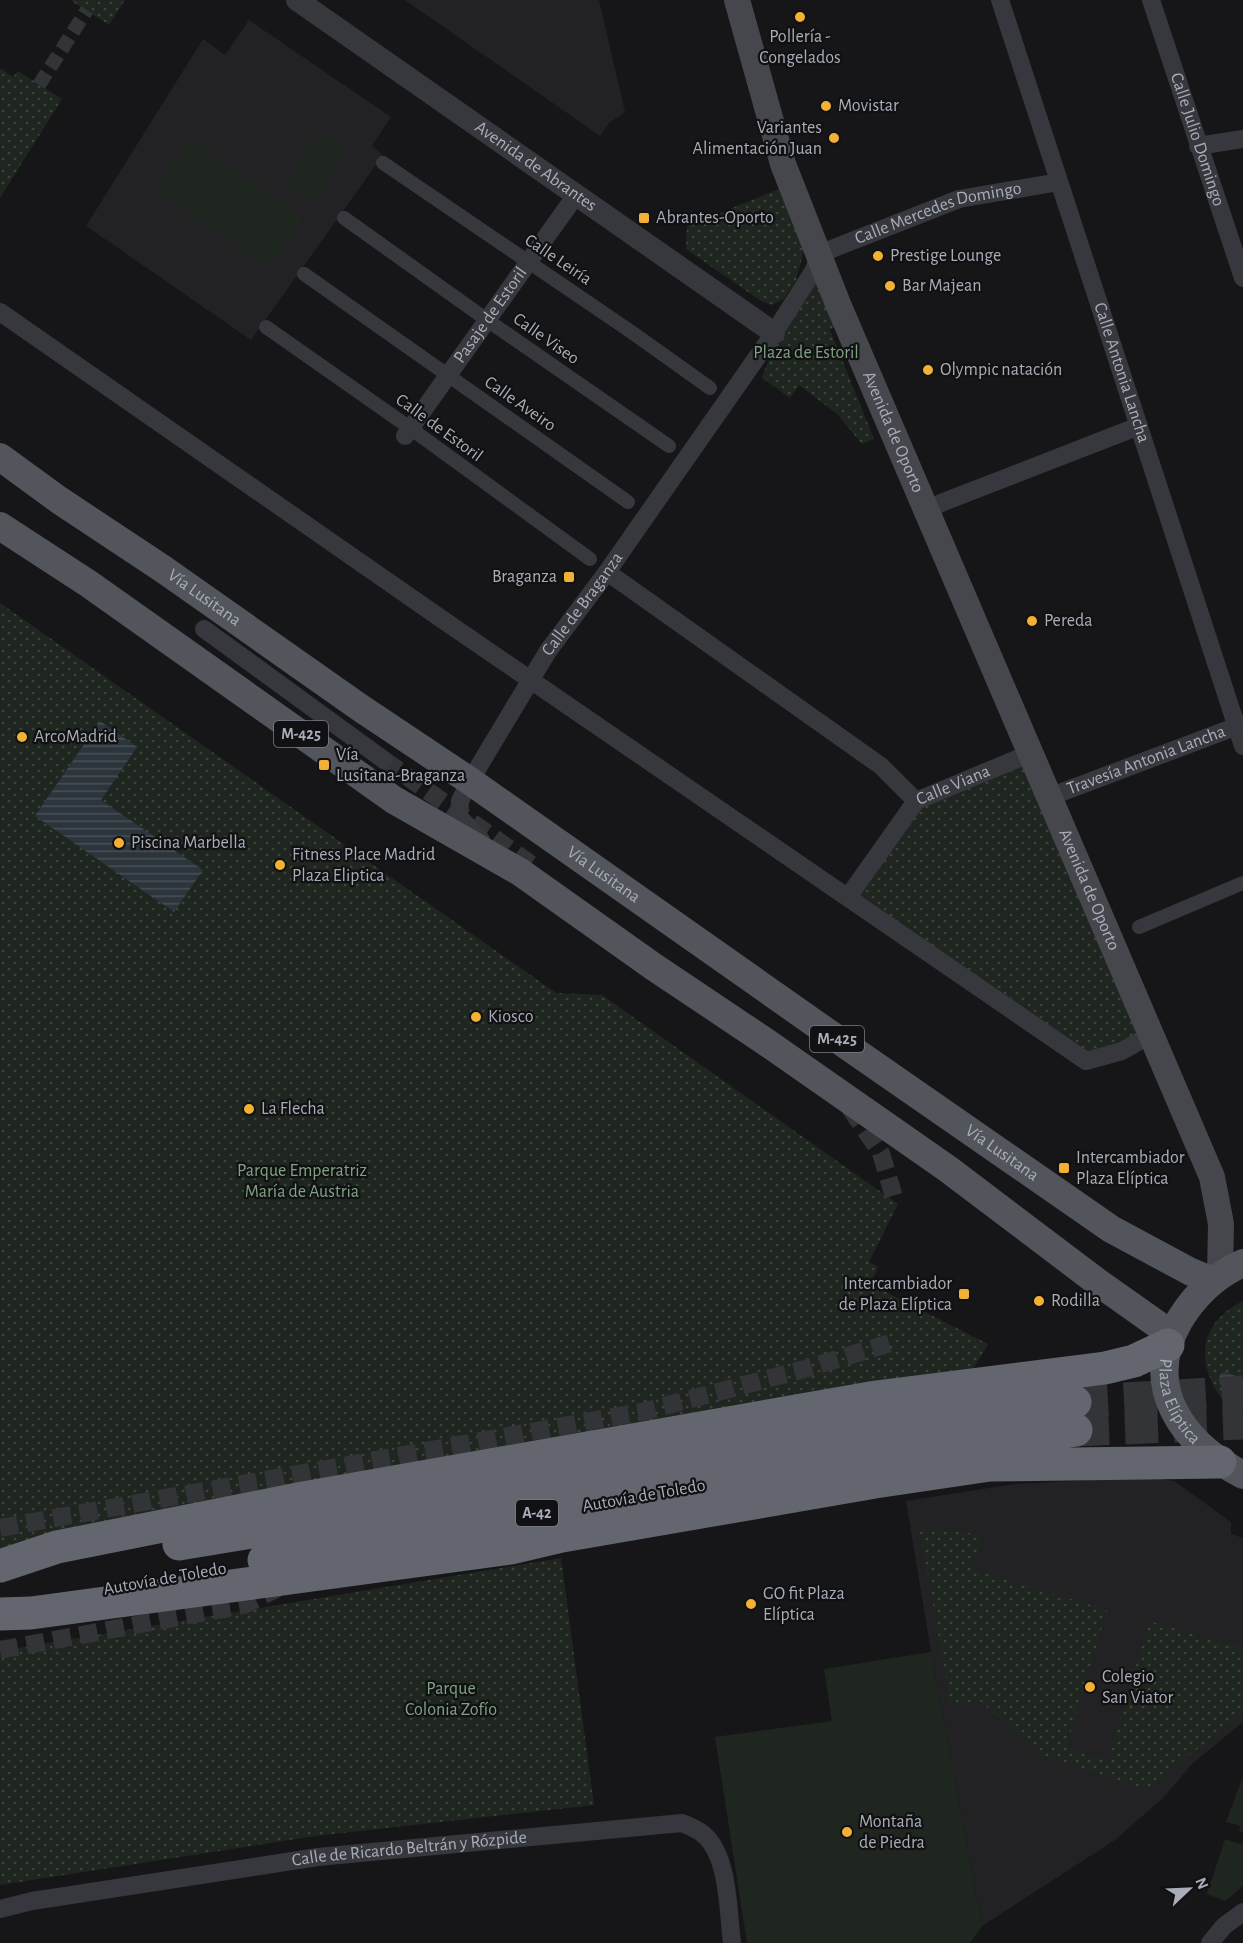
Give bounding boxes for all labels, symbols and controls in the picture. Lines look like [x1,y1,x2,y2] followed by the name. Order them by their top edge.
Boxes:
[793,10,807,24] marker: Pollería - Congelados
[759,28,841,67] place label: Pollería - Congelados
[1167,71,1228,209] street label: Calle Julio Domingo
[838,97,899,115] place label: Movistar
[819,99,833,113] marker: Movistar
[472,118,600,215] street label: Avenida de Abrantes
[693,119,822,158] place label: Variantes Alimentación Juan
[827,131,841,145] marker: Variantes Alimentación Juan
[852,179,1023,248] street label: Calle Mercedes Domingo
[656,209,774,227] place label: Abrantes-Oporto
[637,211,651,225] marker: Abrantes-Oporto
[521,231,595,289] street label: Calle Leiría
[890,247,1001,265] place label: Prestige Lounge
[871,249,885,263] marker: Prestige Lounge
[451,264,531,367] street label: Pasaje de Estoril
[902,277,981,295] place label: Bar Majean
[883,279,897,293] marker: Bar Majean
[1090,300,1153,445] street label: Calle Antonia Lancha
[510,310,582,368] street label: Calle Viseo
[753,344,859,362] park label: Plaza de Estoril
[940,361,1062,379] place label: Olympic natación
[921,363,935,377] marker: Olympic natación
[859,369,927,495] street label: Avenida de Oporto
[481,373,559,435] street label: Calle Aveiro
[392,391,486,465] street label: Calle de Estoril
[539,549,627,659] street label: Calle de Braganza
[164,566,244,630] street label: Vía Lusitana
[492,568,557,586] place label: Braganza
[562,570,576,584] marker: Braganza
[1044,612,1093,630] place label: Pereda
[1025,614,1039,628] marker: Pereda
[274,721,328,747] road number: M-425
[1065,722,1228,798] street label: Travesía Antonia Lancha
[34,728,117,746] place label: ArcoMadrid
[15,730,29,744] marker: ArcoMadrid
[336,746,465,785] place label: Vía Lusitana-Braganza
[317,758,331,772] marker: Vía Lusitana-Braganza
[914,762,993,809] street label: Calle Viana
[1055,826,1123,953] street label: Avenida de Oporto
[131,834,246,852] place label: Piscina Marbella
[112,836,126,850] marker: Piscina Marbella
[563,843,643,907] street label: Vía Lusitana
[292,846,435,885] place label: Fitness Place Madrid Plaza Eliptica
[273,858,287,872] marker: Fitness Place Madrid Plaza Eliptica
[488,1008,534,1026] place label: Kiosco
[469,1010,483,1024] marker: Kiosco
[810,1026,864,1052] road number: M-425
[261,1100,325,1118] place label: La Flecha
[242,1102,256,1116] marker: La Flecha
[962,1122,1042,1185] street label: Vía Lusitana
[1076,1149,1185,1188] place label: Intercambiador Plaza Elíptica
[1057,1161,1071,1175] marker: Intercambiador Plaza Elíptica
[237,1162,367,1201] park label: Parque Emperatriz María de Austria
[839,1275,952,1314] place label: Intercambiador de Plaza Elíptica
[957,1287,971,1301] marker: Intercambiador de Plaza Elíptica
[1051,1292,1100,1310] place label: Rodilla
[1032,1294,1046,1308] marker: Rodilla
[1155,1358,1204,1448] street label: Plaza Elíptica
[581,1476,707,1516] street label: Autovía de Toledo
[516,1500,558,1526] road number: A-42
[102,1559,228,1599] street label: Autovía de Toledo
[763,1585,845,1624] place label: GO fit Plaza Elíptica
[744,1597,758,1611] marker: GO fit Plaza Elíptica
[1102,1668,1174,1707] place label: Colegio San Viator
[405,1680,497,1719] park label: Parque Colonia Zofío
[1083,1680,1097,1694] marker: Colegio San Viator
[859,1813,925,1852] place label: Montaña de Piedra
[840,1825,854,1839] marker: Montaña de Piedra
[291,1829,528,1870] street label: Calle de Ricardo Beltrán y Rózpide
[1159,1859,1219,1919] north arrow
[1192,1875,1211,1892] text: N

